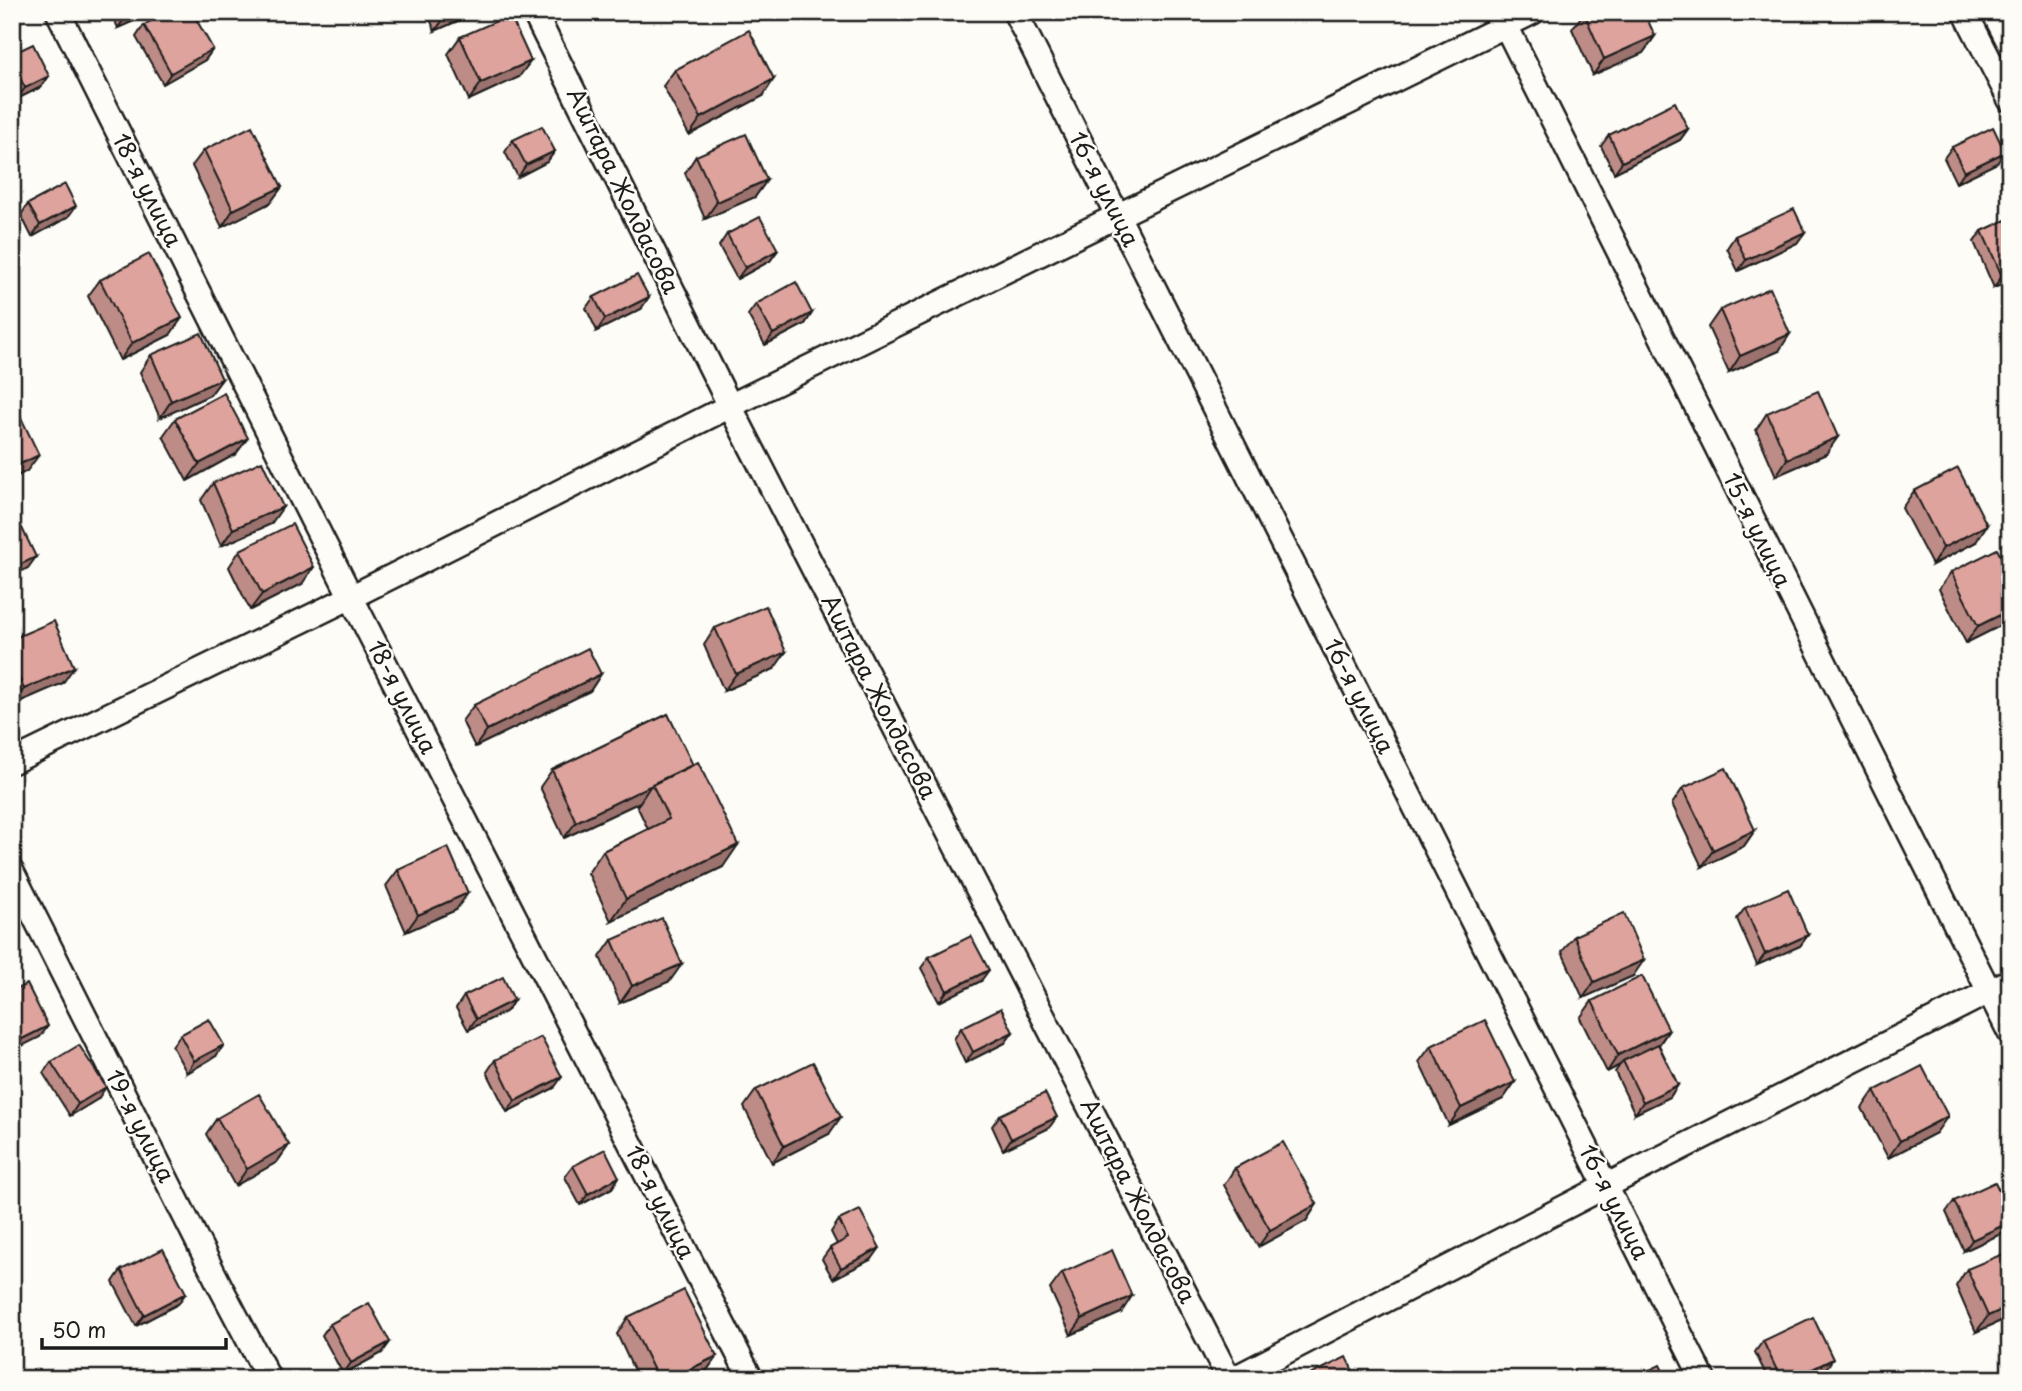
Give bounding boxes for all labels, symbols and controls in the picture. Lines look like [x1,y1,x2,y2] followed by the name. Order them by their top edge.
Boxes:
[559,81,690,300] street label: Аштара Жолдасова
[1061,124,1150,253] street label: 16-я улица
[105,126,192,253] street label: 18-я улица
[1715,466,1802,593] street label: 15-я улица
[814,588,947,805] street label: Аштара Жолдасова
[1316,631,1405,760] street label: 16-я улица
[360,633,447,760] street label: 18-я улица
[98,1063,185,1189] street label: 19-я улица
[1073,1092,1206,1309] street label: Аштара Жолдасова
[1571,1137,1660,1266] street label: 16-я улица
[618,1138,705,1265] street label: 18-я улица
[42,1307,226,1351] scale bar
[52,1313,106,1345] text: 50 m

